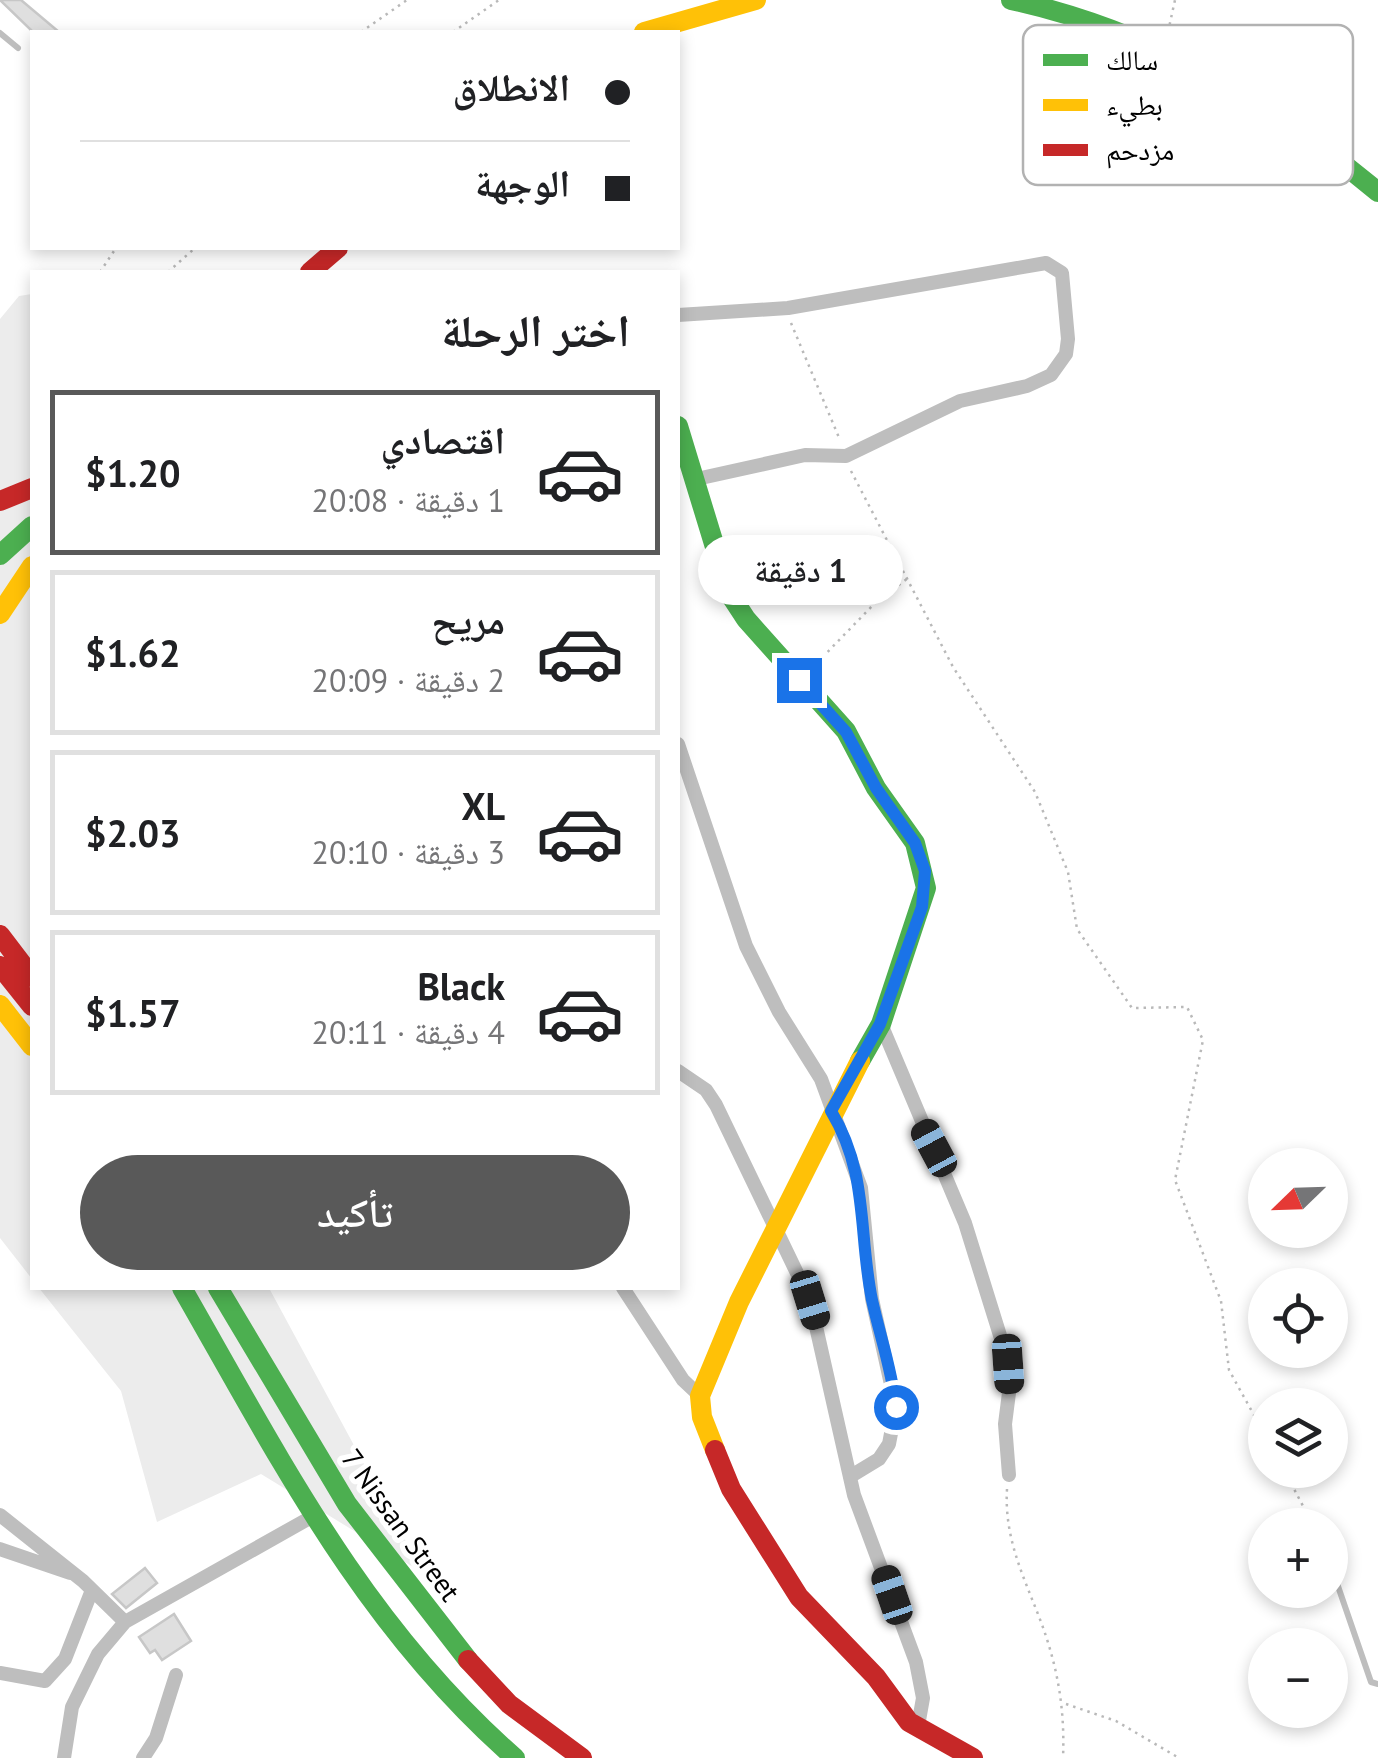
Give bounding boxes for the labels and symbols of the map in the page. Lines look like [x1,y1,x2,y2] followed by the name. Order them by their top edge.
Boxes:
[1023,25,1353,185] legend
[1106,41,1158,78] text: سالك
[1106,86,1163,128] text: بطيء
[1106,131,1174,169] text: مزدحم
[696,535,902,605] callout: 1 دقيقة
[777,658,822,703] route end
[907,1114,961,1182] car
[1248,1148,1348,1248] north arrow
[787,1267,833,1333] car
[991,1333,1025,1395] car
[874,1385,919,1430] route start
[334,1441,469,1609] street label: 7 Nissan Street
[868,1562,916,1628] car

